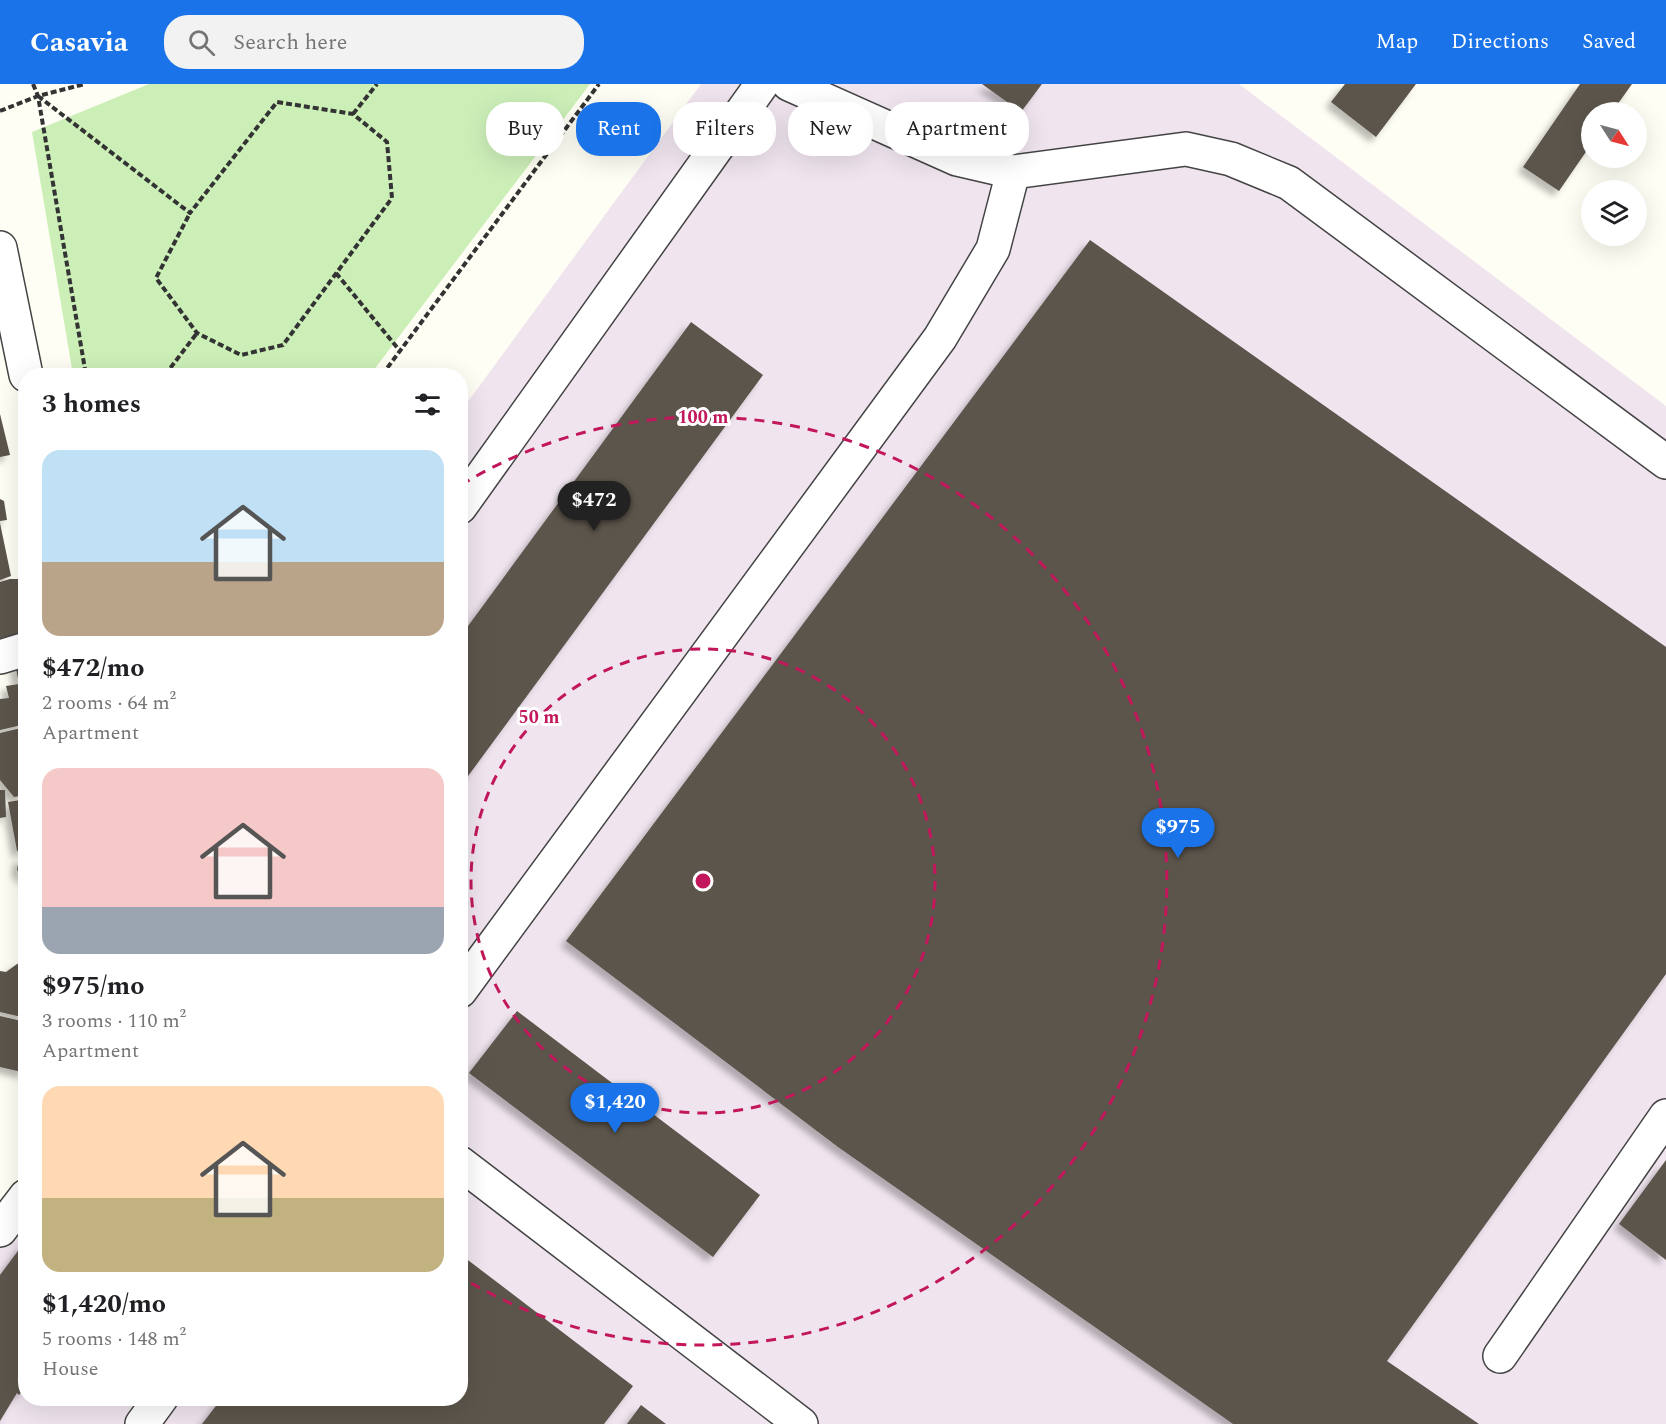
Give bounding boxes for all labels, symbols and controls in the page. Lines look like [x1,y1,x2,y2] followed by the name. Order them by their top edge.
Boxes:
[164,15,584,69] search box
[30,21,128,64] text: Casavia
[185,26,218,59] icon: search
[233,26,347,59] text: Search here
[1376,26,1418,58] text: Map
[1451,26,1549,58] text: Directions
[1582,26,1636,58] text: Saved
[486,102,564,156] chip: Buy
[576,102,661,156] chip: Rent
[673,102,776,156] chip: Filters
[788,102,873,156] chip: New
[885,102,1029,156] chip: Apartment
[1581,102,1647,168] north arrow
[1581,102,1647,246] map controls
[1581,180,1647,246] button: layers
[42,384,141,424] text: 3 homes
[411,388,444,421] icon: filters
[677,404,729,431] text: 100 m
[558,481,630,532] pin: $472
[572,485,616,515] text: $472
[189,489,297,597] icon: home
[42,648,145,688] text: $472/mo
[42,688,176,718] text: 2 rooms · 64 m²
[519,704,559,731] text: 50 m
[42,718,139,748] text: Apartment
[189,807,297,915] icon: home
[1142,808,1214,859] pin: $975
[1156,812,1200,842] text: $975
[693,871,713,891] centre of rings
[42,966,145,1006] text: $975/mo
[42,1006,186,1036] text: 3 rooms · 110 m²
[42,1036,139,1066] text: Apartment
[566,1083,664,1134] pin: $1,420
[584,1087,646,1117] text: $1,420
[189,1125,297,1233] icon: home
[42,1284,166,1324] text: $1,420/mo
[42,1324,186,1354] text: 5 rooms · 148 m²
[42,1354,99,1384] text: House

